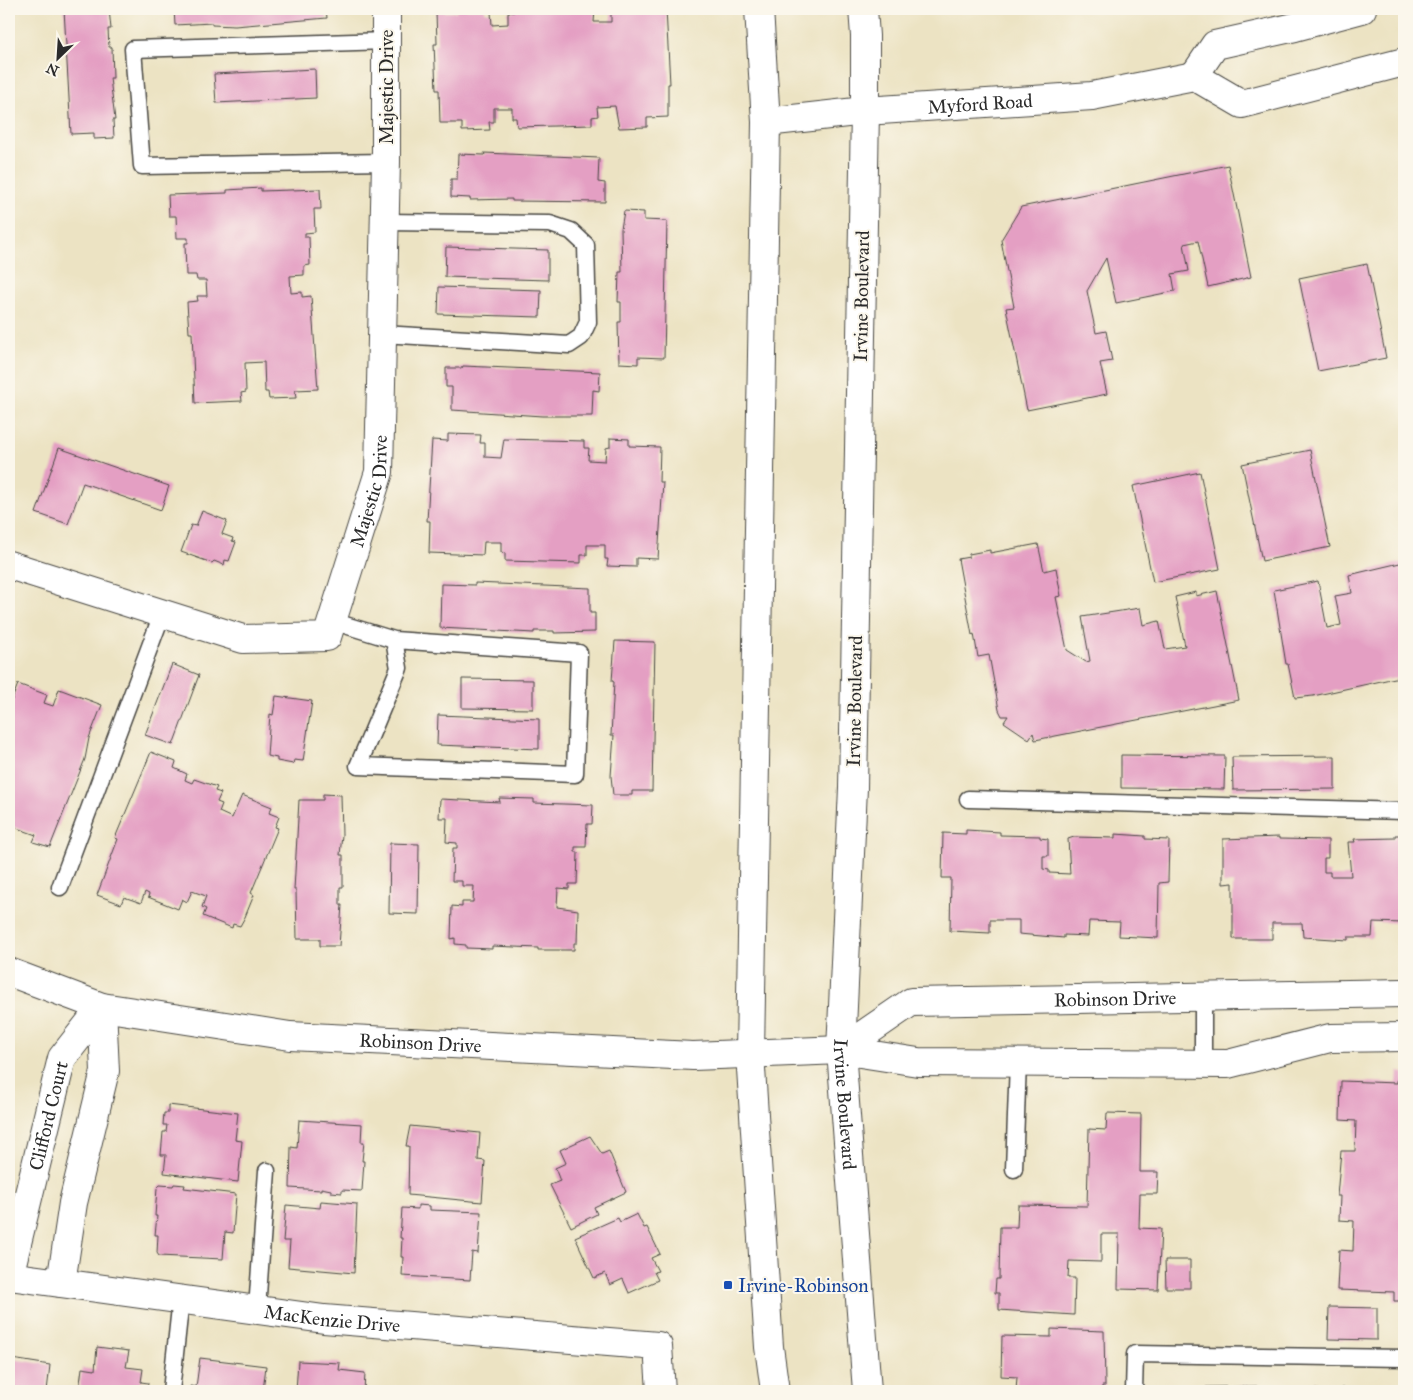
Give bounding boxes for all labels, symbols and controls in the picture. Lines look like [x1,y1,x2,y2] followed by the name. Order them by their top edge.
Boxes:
[375,29,398,145] street label: Majestic Drive
[32,32,82,82] north arrow
[44,59,62,80] text: N
[927,89,1034,119] street label: Myford Road
[849,230,874,362] street label: Irvine Boulevard
[345,435,392,550] street label: Majestic Drive
[842,635,867,767] street label: Irvine Boulevard
[1054,986,1177,1011] street label: Robinson Drive
[358,1028,482,1057] street label: Robinson Drive
[829,1038,861,1171] street label: Irvine Boulevard
[24,1059,73,1173] street label: Clifford Court
[738,1274,868,1297] place label: Irvine-Robinson
[722,1279,734,1291] marker: Irvine-Robinson
[263,1300,401,1337] street label: MacKenzie Drive

